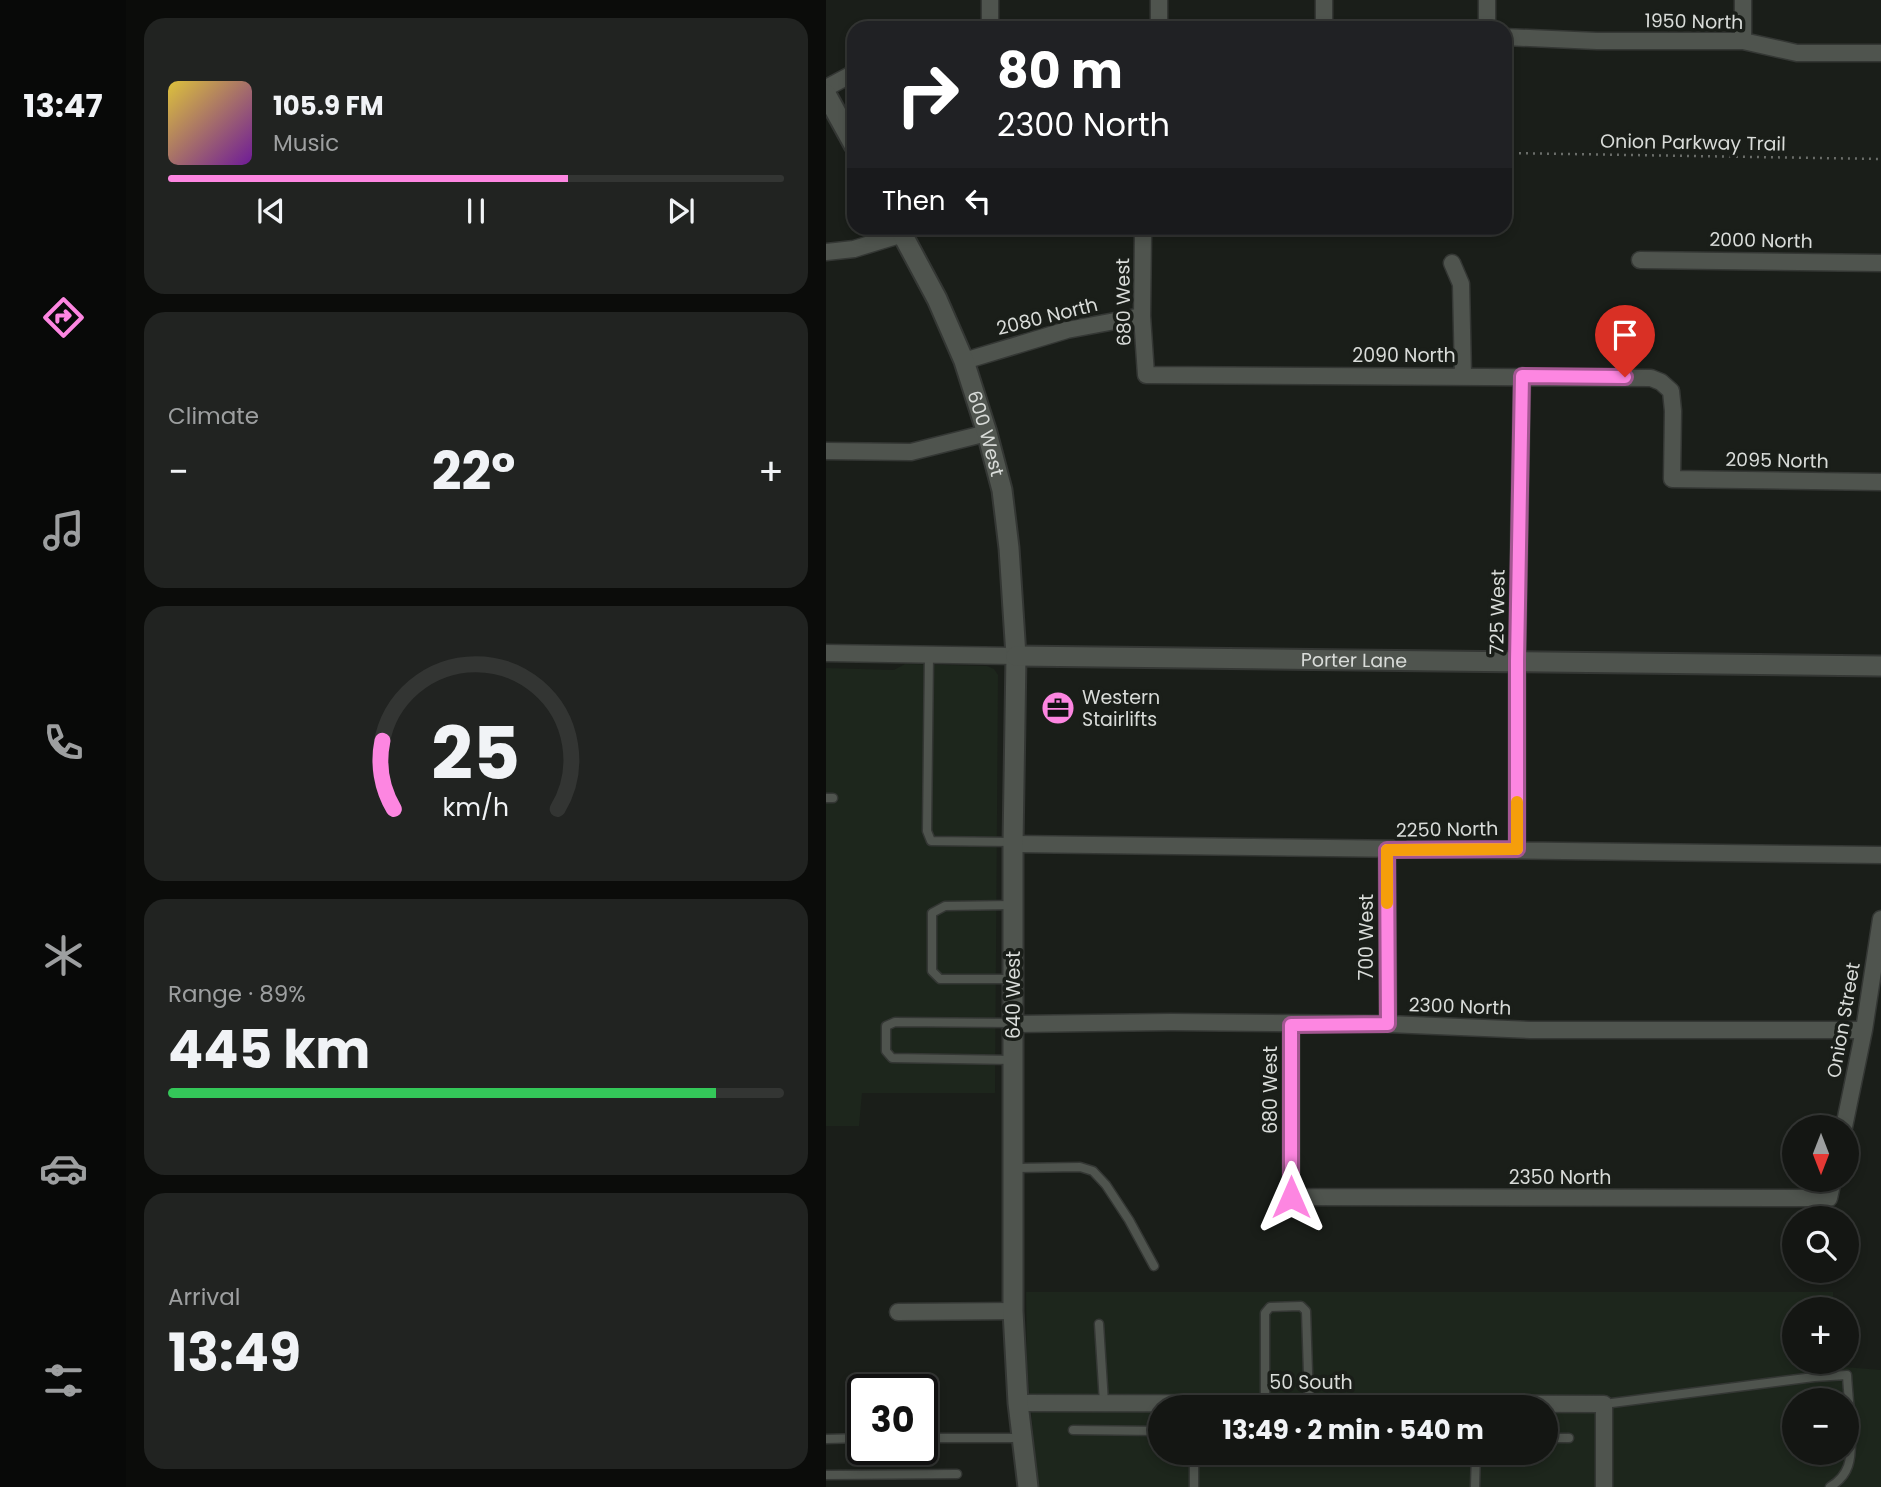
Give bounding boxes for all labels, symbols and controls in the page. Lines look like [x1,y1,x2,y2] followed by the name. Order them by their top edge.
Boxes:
[1644,7,1744,36] street label: 1950 North
[997,37,1123,105] text: 80 m
[882,49,973,140] icon: right
[23,83,103,128] text: 13:47
[273,88,384,124] text: 105.9 FM
[997,102,1170,147] text: 2300 North
[273,127,339,159] text: Music
[1600,127,1786,158] street label: Onion Parkway Trail
[959,182,997,220] icon: left
[882,183,945,219] text: Then
[252,192,290,230] icon: previous
[457,192,495,230] icon: pause
[662,192,700,230] icon: next
[1709,226,1813,255] street label: 2000 North
[1109,258,1138,346] street label: 680 West
[994,291,1101,342] street label: 2080 North
[39,293,88,342] icon: directions
[1595,305,1655,377] pin
[1606,316,1644,354] icon: arrive
[1352,342,1456,369] street label: 2090 North
[960,387,1011,480] street label: 600 West
[168,400,259,432] text: Climate
[432,435,515,508] text: 22°
[168,445,189,498] text: −
[758,445,784,498] text: +
[1725,446,1829,475] street label: 2095 North
[39,506,88,555] icon: music
[1483,569,1512,655] street label: 725 West
[1301,646,1407,675] street label: Porter Lane
[1082,684,1160,733] place label: Western Stairlifts
[1039,689,1077,727] office icon: Western Stairlifts
[432,704,520,805] text: 25
[39,718,88,767] icon: phone
[443,790,509,825] text: km/h
[1396,815,1498,844] street label: 2250 North
[1353,894,1380,980] street label: 700 West
[39,931,88,980] icon: climate
[1000,951,1027,1039] street label: 640 West
[1820,960,1867,1080] street label: Onion Street
[168,978,306,1010] text: Range · 89%
[1408,991,1512,1022] street label: 2300 North
[168,1013,370,1086] text: 445 km
[1257,1046,1284,1134] street label: 680 West
[1782,1115,1858,1192] north arrow
[1782,1115,1859,1465] map controls
[39,1144,88,1193] icon: car
[1254,1160,1328,1234] position arrow
[1509,1164,1611,1191] street label: 2350 North
[1782,1206,1859,1283] button: search
[168,1281,240,1313] text: Arrival
[1782,1297,1859,1374] button: +
[168,1316,301,1389] text: 13:49
[39,1356,88,1405] icon: filters
[1269,1369,1353,1396] street label: 50 South
[847,1374,938,1465] speed limit sign: 30
[1782,1388,1859,1465] button: −
[1222,1412,1484,1448] text: 13:49 · 2 min · 540 m

